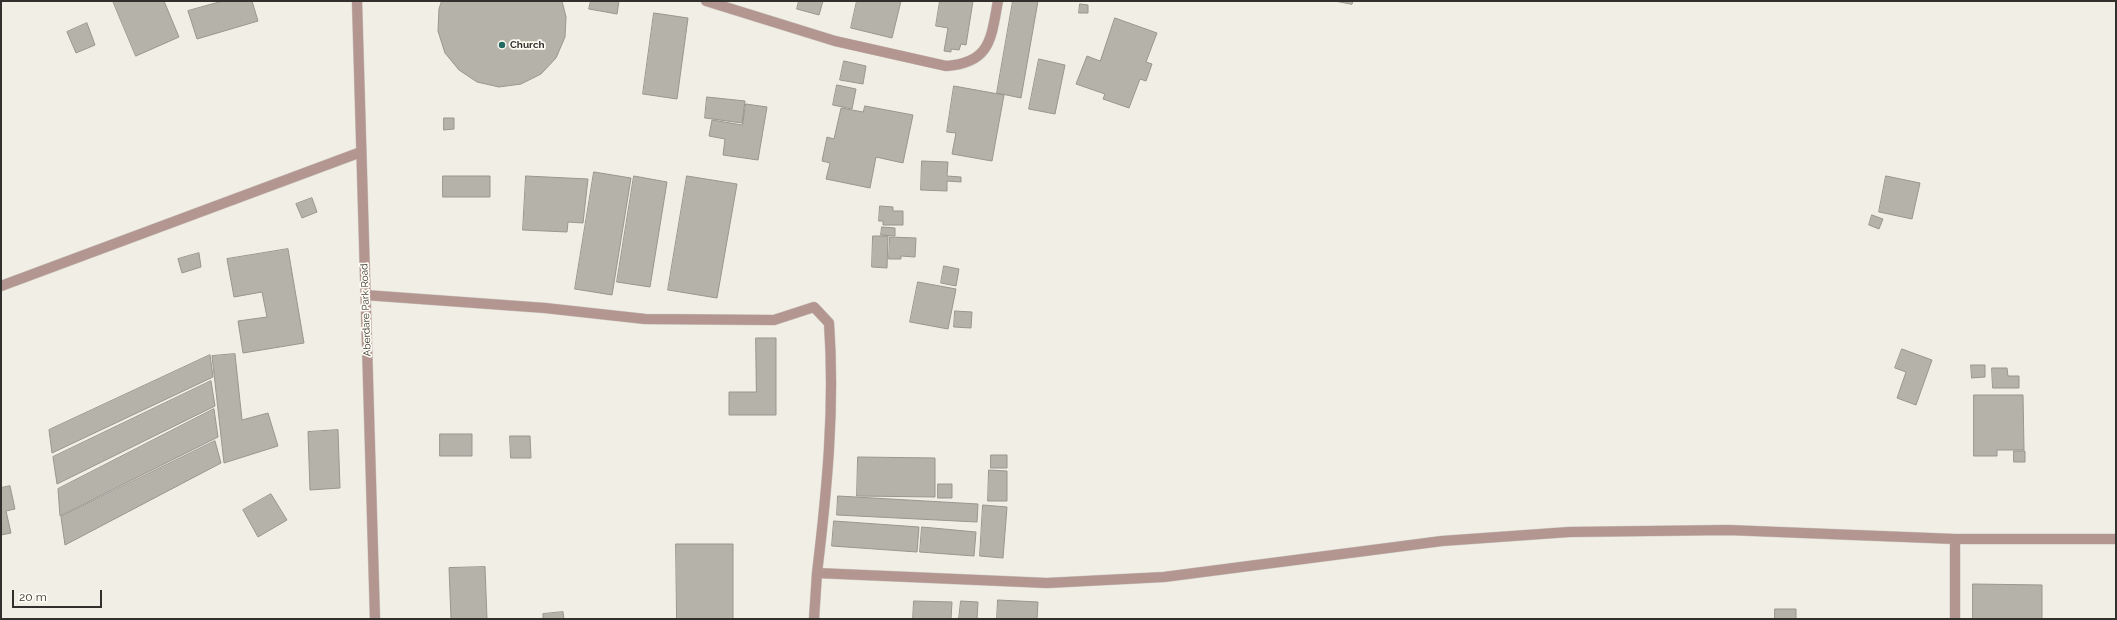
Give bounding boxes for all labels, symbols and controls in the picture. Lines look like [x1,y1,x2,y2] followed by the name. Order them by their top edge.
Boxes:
[510,39,545,51] place label: Church
[497,40,507,50] marker: Church
[358,264,374,356] street label: Aberdare Park Road
[14,582,104,608] scale bar
[19,590,47,604] text: 20 m

